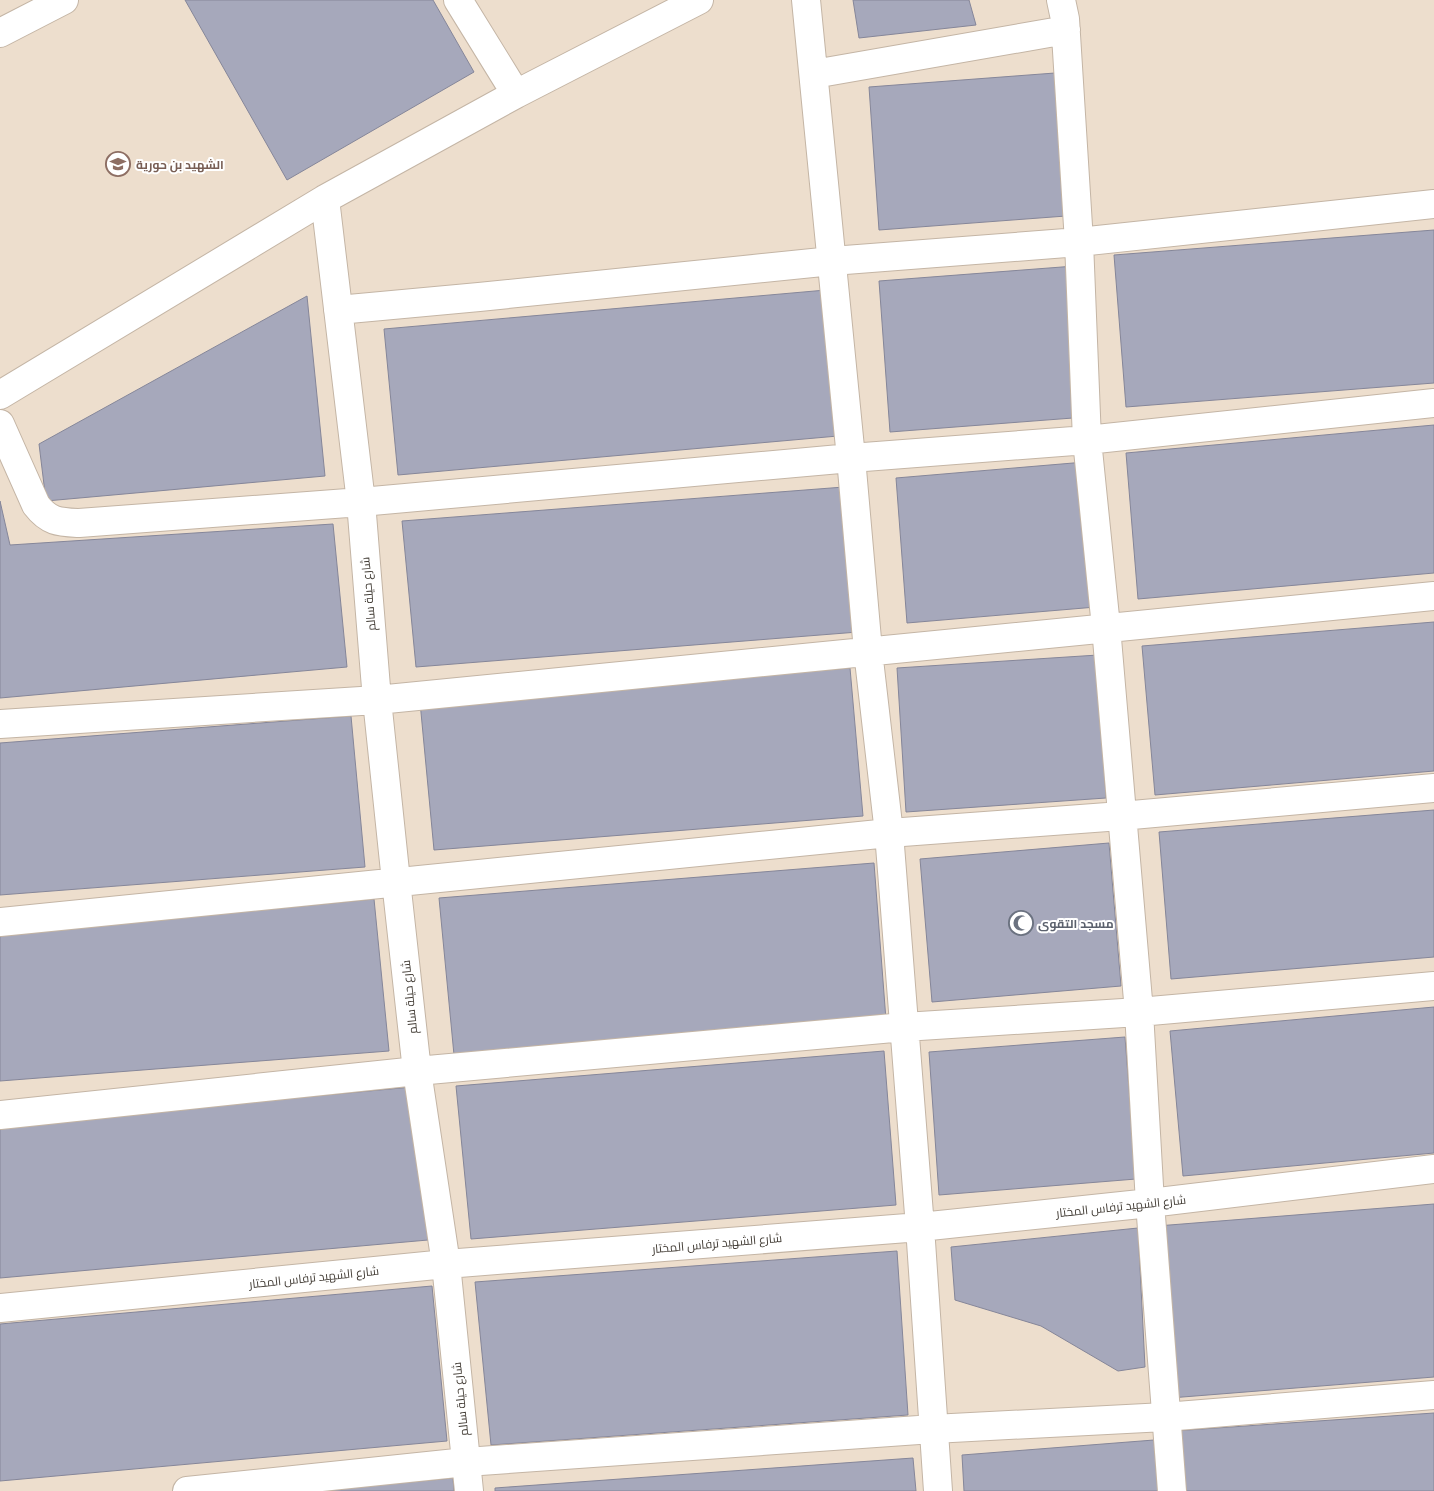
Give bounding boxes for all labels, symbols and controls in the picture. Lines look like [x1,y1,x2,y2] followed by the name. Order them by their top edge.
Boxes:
[105,151,131,177] school or university icon: الشهيد بن حورية
[136,158,224,173] place label: الشهيد بن حورية
[358,556,380,632] street label: شارع حيلة سالم
[1008,910,1034,936] mosque icon: مسجد التقوى
[1038,917,1114,932] place label: مسجد التقوى
[399,959,421,1035] street label: شارع حيلة سالم
[1054,1193,1187,1221] street label: شارع الشهيد ترفاس المختار
[650,1231,783,1257] street label: شارع الشهيد ترفاس المختار
[247,1264,380,1292] street label: شارع الشهيد ترفاس المختار
[450,1361,472,1437] street label: شارع حيلة سالم

